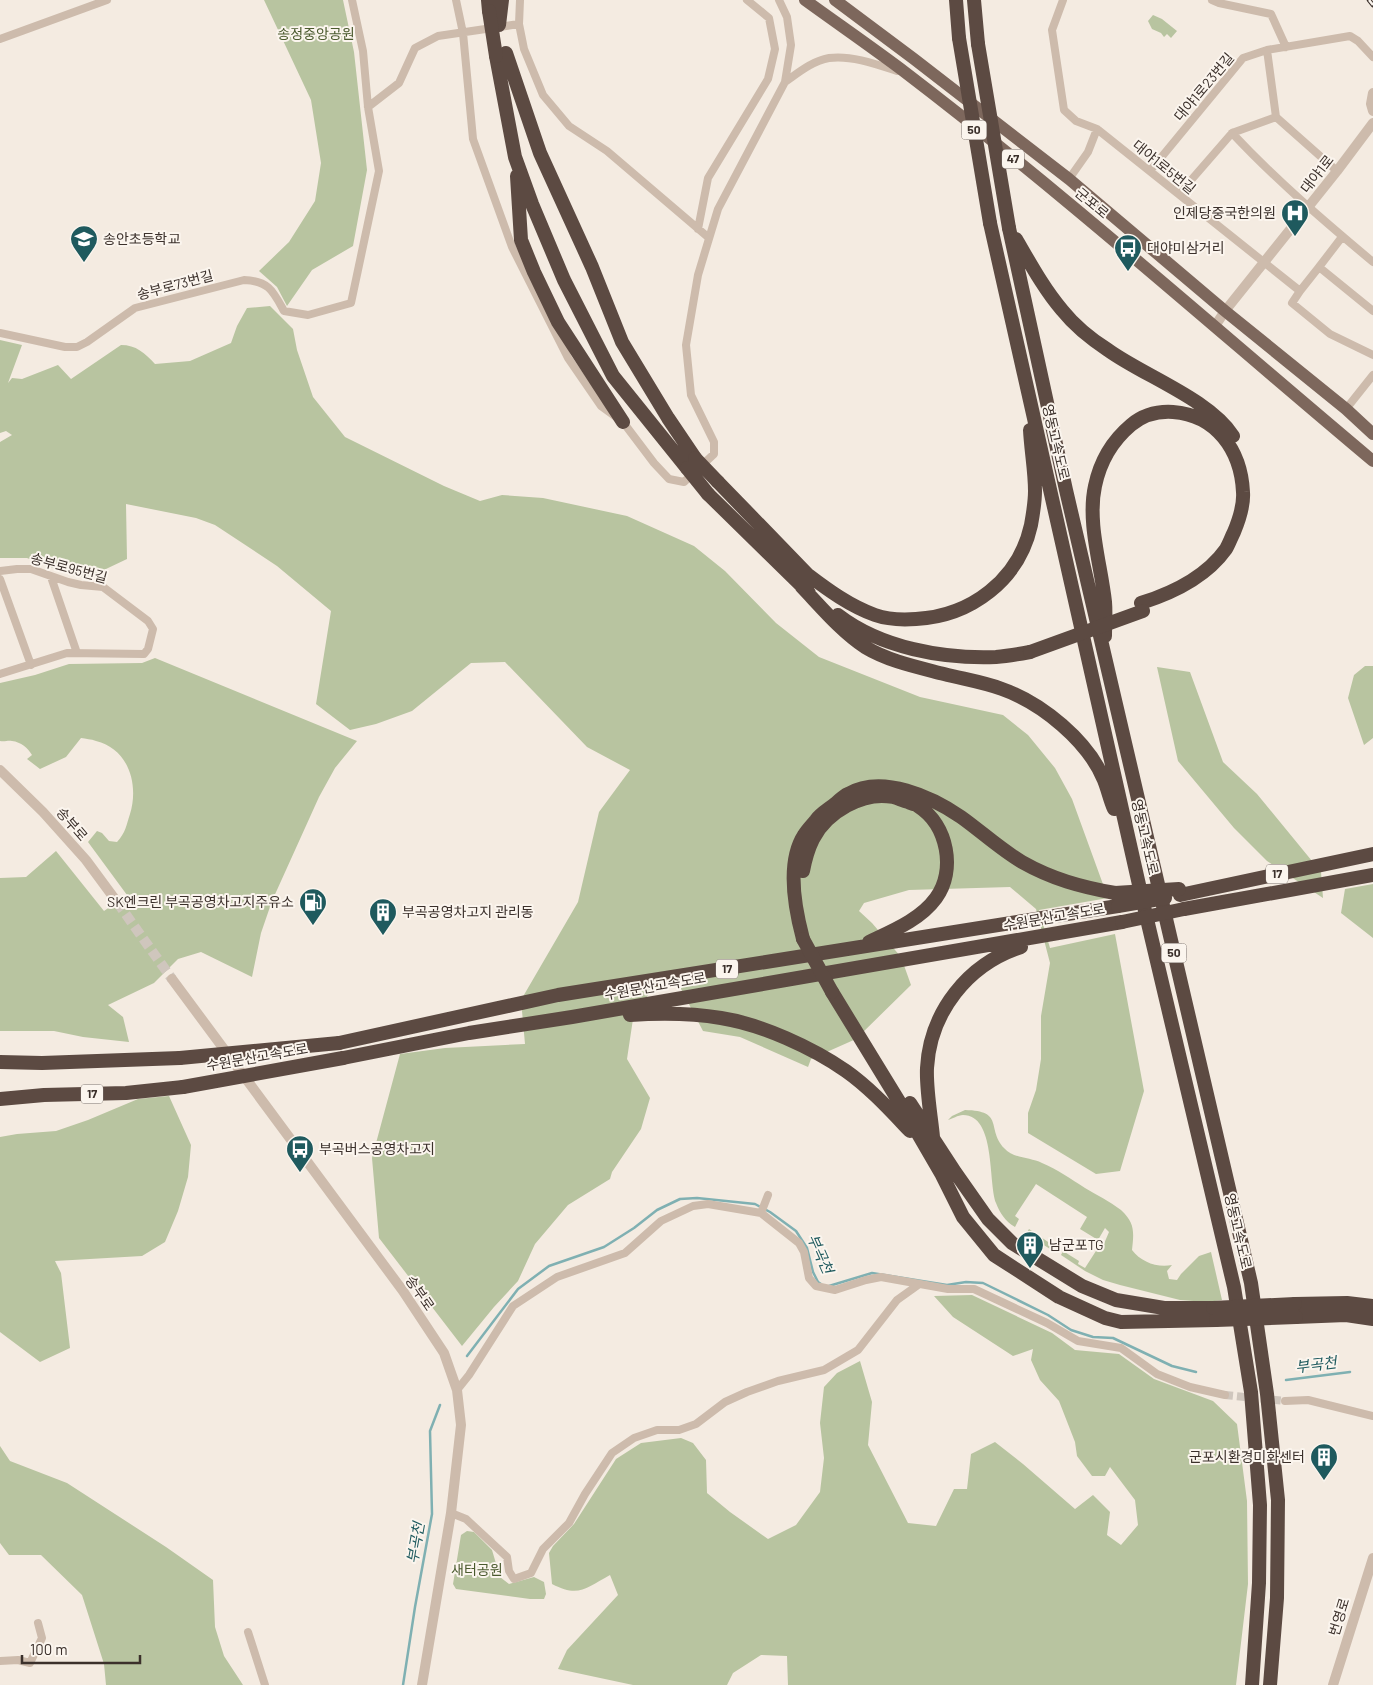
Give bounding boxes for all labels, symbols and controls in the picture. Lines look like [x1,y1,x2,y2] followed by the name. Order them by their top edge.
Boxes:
[277,25,355,42] park label: 송정중앙공원
[1170,49,1237,124] street label: 대야1로23번길
[962,120,986,140] road number: 50
[1129,136,1199,197] street label: 대야1로5번길
[1002,150,1024,168] road number: 47
[1297,151,1337,196] street label: 대야1로
[1072,184,1113,222] street label: 군포로
[1280,198,1310,237] hospital icon: 인제당중국한의원
[1173,204,1276,221] place label: 인제당중국한의원
[69,224,99,263] school or university icon: 송안초등학교
[103,230,180,247] place label: 송안초등학교
[1113,233,1143,272] bus stop icon: 대야미삼거리
[1147,239,1224,256] place label: 대야미삼거리
[135,266,215,303] street label: 송부로73번길
[1040,402,1073,482] street label: 영동고속도로
[29,549,109,586] street label: 송부로95번길
[1129,797,1162,877] street label: 영동고속도로
[53,804,92,844] street label: 송부로
[1266,864,1288,884] road number: 17
[298,887,328,926] fuel station icon: SK엔크린 부곡공영차고지주유소
[107,893,294,910] place label: SK엔크린 부곡공영차고지주유소
[368,897,398,936] building icon: 부곡공영차고지 관리동
[1002,899,1106,934] street label: 수원문산고속도로
[402,903,534,920] place label: 부곡공영차고지 관리동
[1162,944,1186,962] road number: 50
[716,960,738,979] road number: 17
[603,968,707,1003] street label: 수원문산고속도로
[205,1039,309,1074] street label: 수원문산고속도로
[81,1084,103,1104] road number: 17
[285,1134,315,1173] bus stop icon: 부곡버스공영차고지
[319,1140,435,1157] place label: 부곡버스공영차고지
[1222,1191,1255,1271] street label: 영동고속도로
[1015,1230,1045,1269] building icon: 남군포TG
[804,1231,838,1278] water label: 부곡천
[1049,1236,1104,1253] place label: 남군포TG
[402,1272,439,1314] street label: 송부로
[1294,1352,1340,1375] water label: 부곡천
[1309,1442,1339,1481] building icon: 군포시환경미화센터
[1189,1448,1305,1465] place label: 군포시환경미화센터
[403,1519,428,1565] water label: 부곡천
[451,1561,503,1578] park label: 새터공원
[1325,1596,1352,1638] street label: 번영로
[22,1632,140,1664] scale bar
[30,1640,68,1658] text: 100 m

